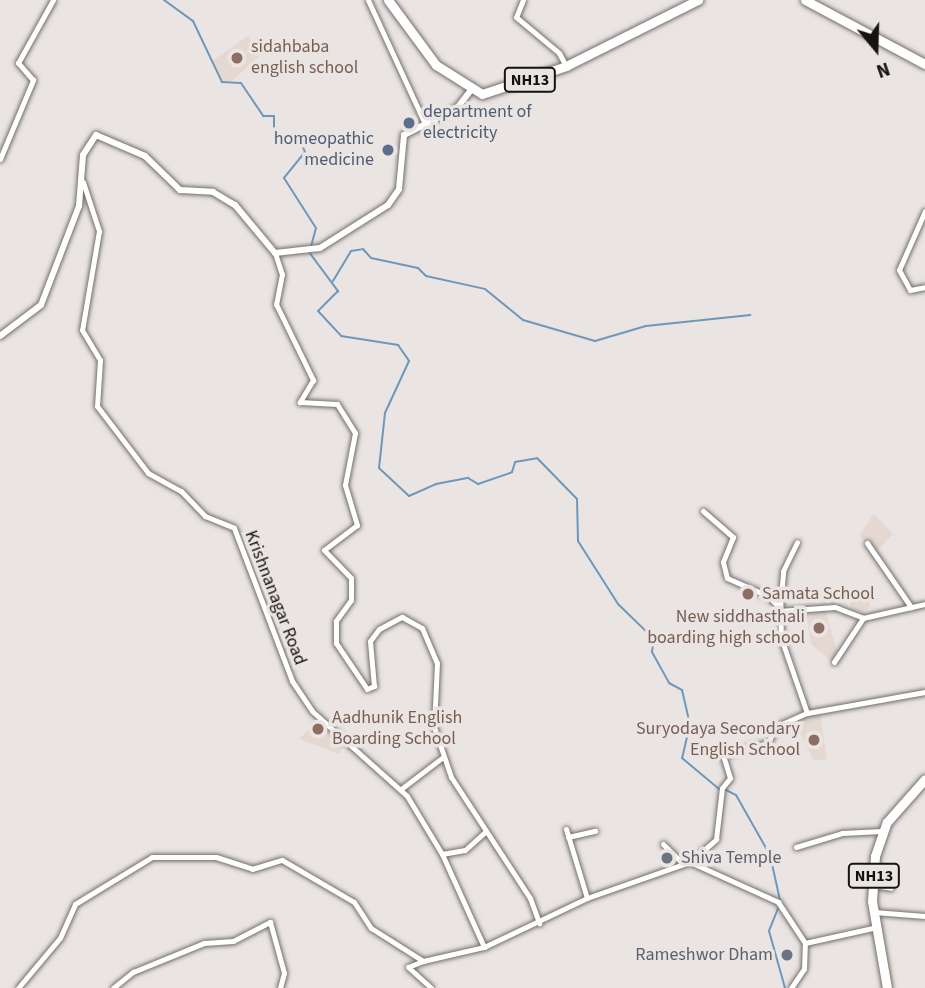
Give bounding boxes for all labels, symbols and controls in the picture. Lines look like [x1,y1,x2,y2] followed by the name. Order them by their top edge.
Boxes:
[841,14,911,84] north arrow
[251,37,358,80] place label: sidahbaba english school
[229,50,245,66] marker: sidahbaba english school
[873,55,893,84] text: N
[504,68,556,92] road number: NH13
[423,102,531,144] place label: department of electricity
[401,115,417,131] marker: department of electricity
[274,129,374,172] place label: homeopathic medicine
[380,142,396,158] marker: homeopathic medicine
[239,528,311,668] street label: Krishnanagar Road
[762,583,875,605] place label: Samata School
[740,586,756,602] marker: Samata School
[647,607,805,650] place label: New siddhasthali boarding high school
[811,620,827,636] marker: New siddhasthali boarding high school
[332,708,462,750] place label: Aadhunik English Boarding School
[636,719,800,762] place label: Suryodaya Secondary English School
[310,721,326,737] marker: Aadhunik English Boarding School
[806,732,822,748] marker: Suryodaya Secondary English School
[681,847,781,869] place label: Shiva Temple
[659,850,675,866] marker: Shiva Temple
[848,863,900,888] road number: NH13
[635,944,773,966] place label: Rameshwor Dham
[779,947,795,963] marker: Rameshwor Dham

